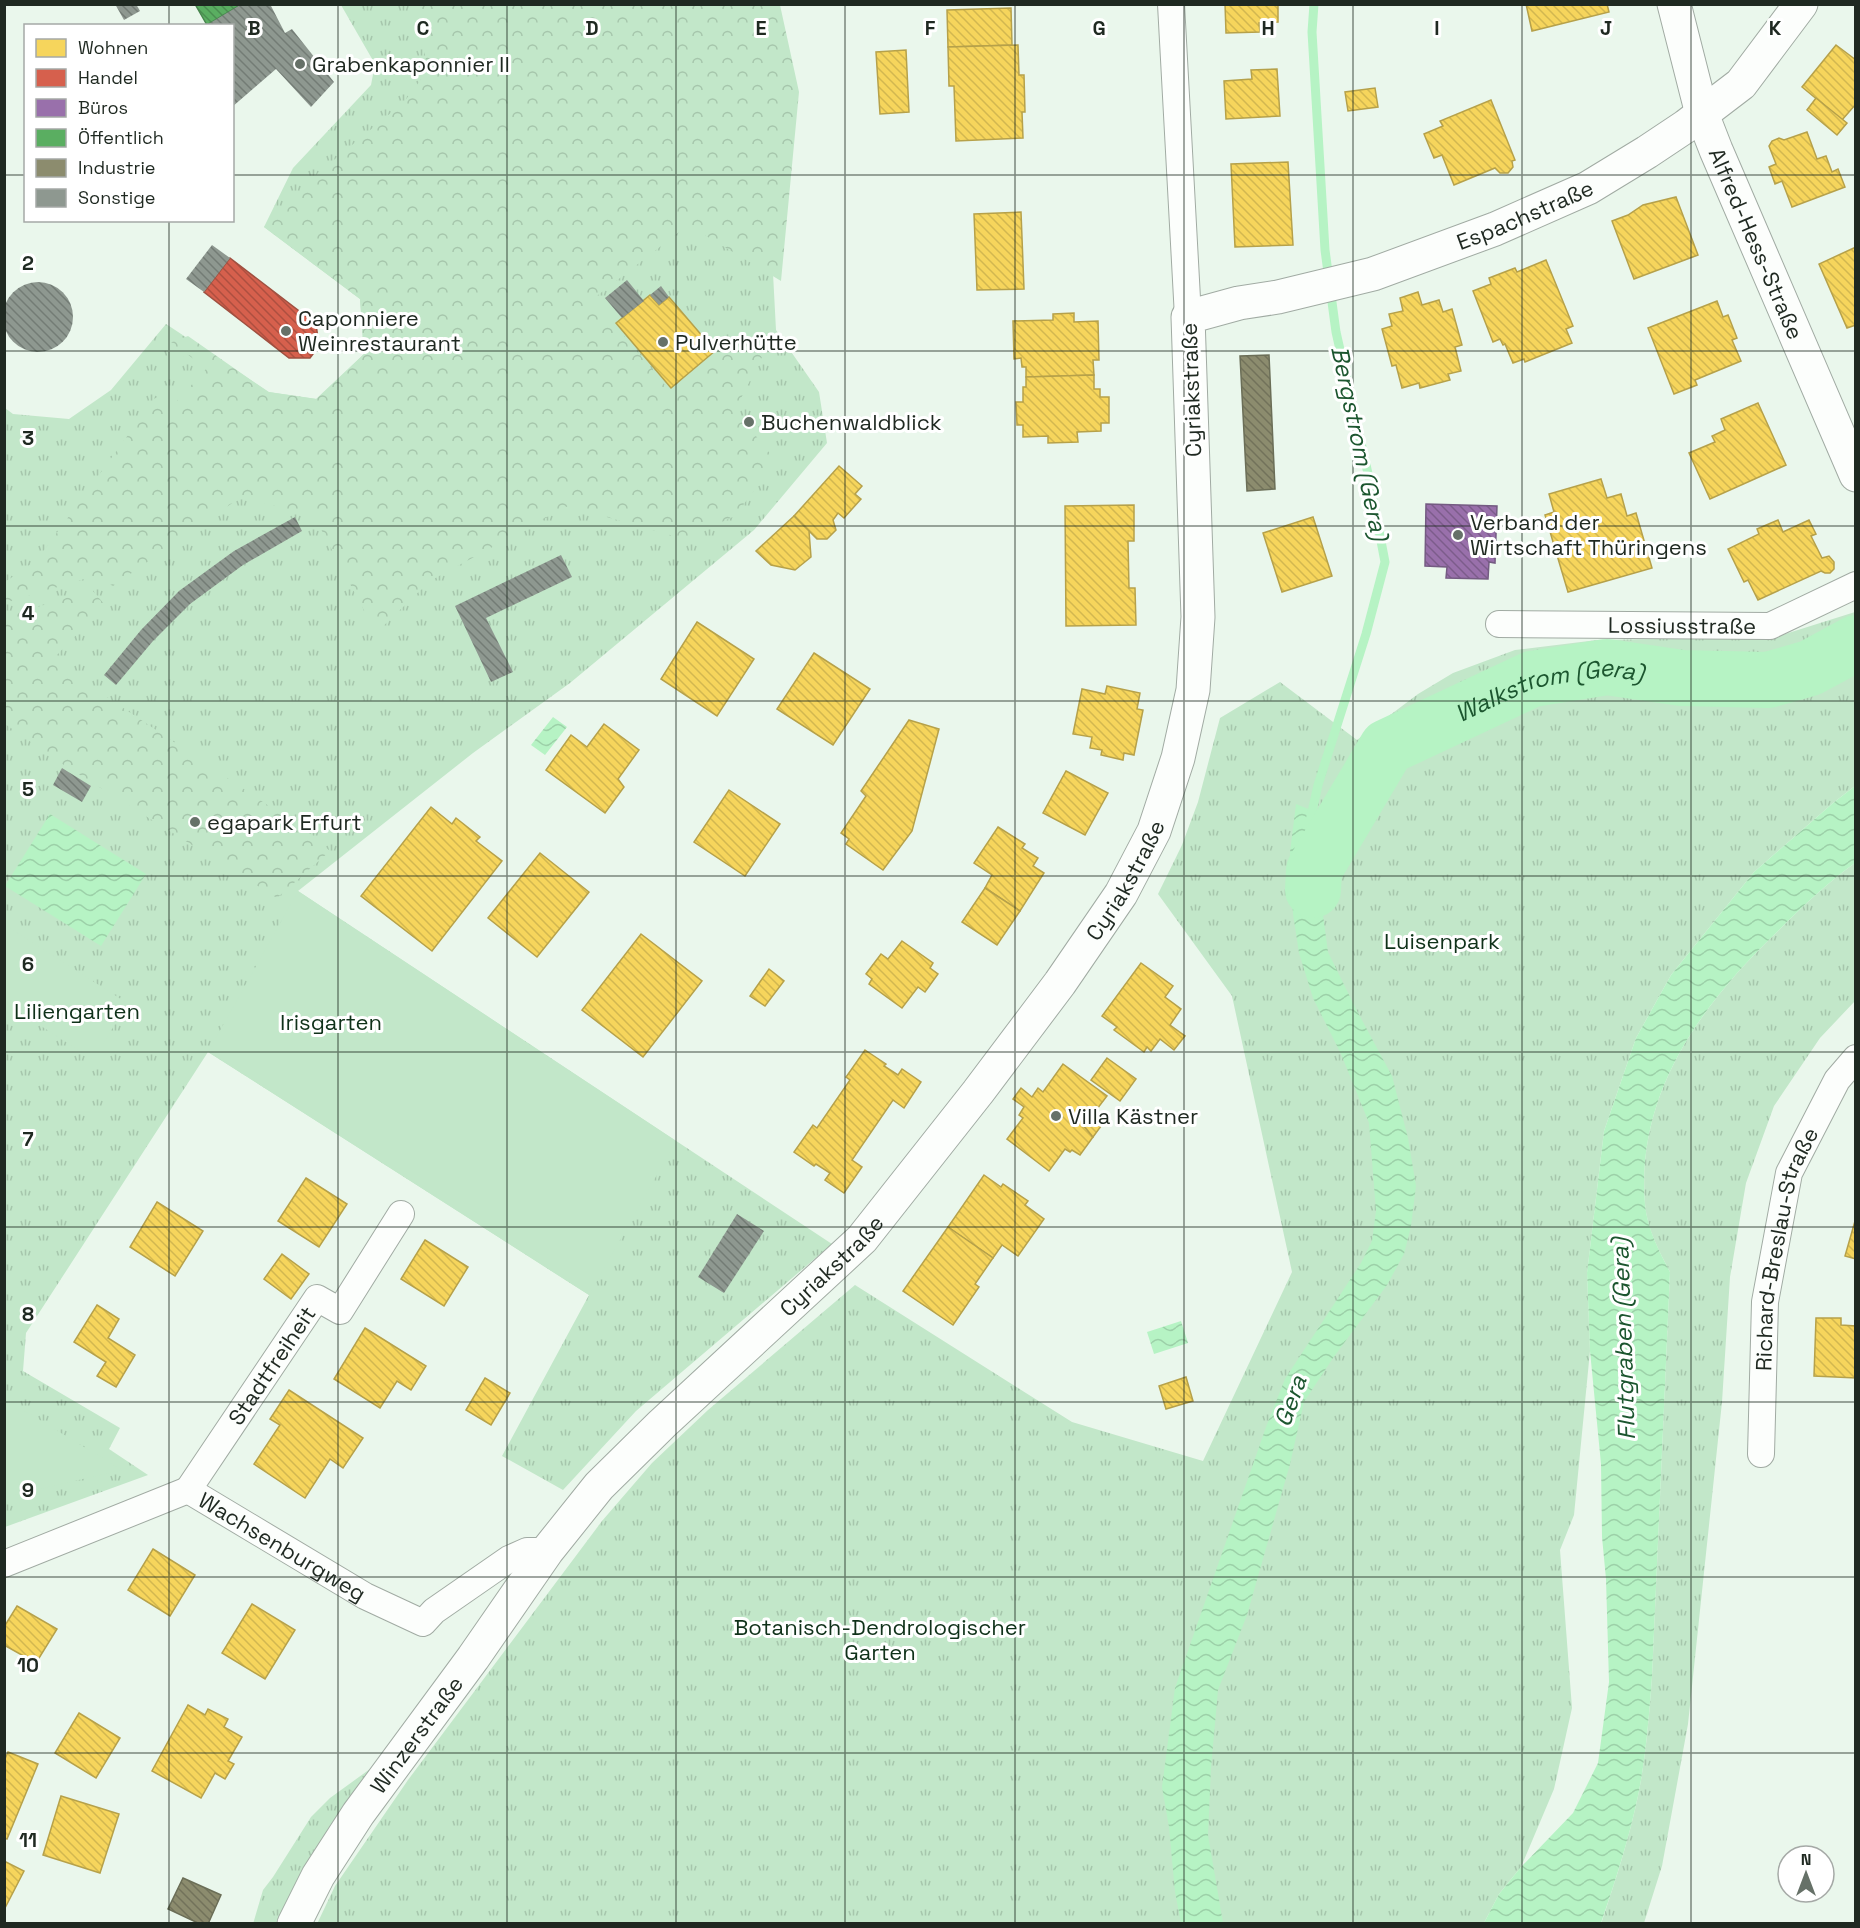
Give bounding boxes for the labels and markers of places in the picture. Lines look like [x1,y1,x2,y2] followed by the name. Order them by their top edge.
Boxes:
[312,50,510,78] place label: Grabenkaponnier II
[293,57,307,71] marker: Grabenkaponnier II
[298,304,461,357] place label: Caponniere Weinrestaurant
[279,324,293,338] marker: Caponniere Weinrestaurant
[675,328,797,356] place label: Pulverhütte
[656,335,670,349] marker: Pulverhütte
[761,408,942,436] place label: Buchenwaldblick
[742,415,756,429] marker: Buchenwaldblick
[1470,508,1707,561] place label: Verband der Wirtschaft Thüringens
[1451,528,1465,542] marker: Verband der Wirtschaft Thüringens
[207,808,362,836] place label: egapark Erfurt
[188,815,202,829] marker: egapark Erfurt
[1068,1102,1198,1130] place label: Villa Kästner
[1049,1109,1063,1123] marker: Villa Kästner

